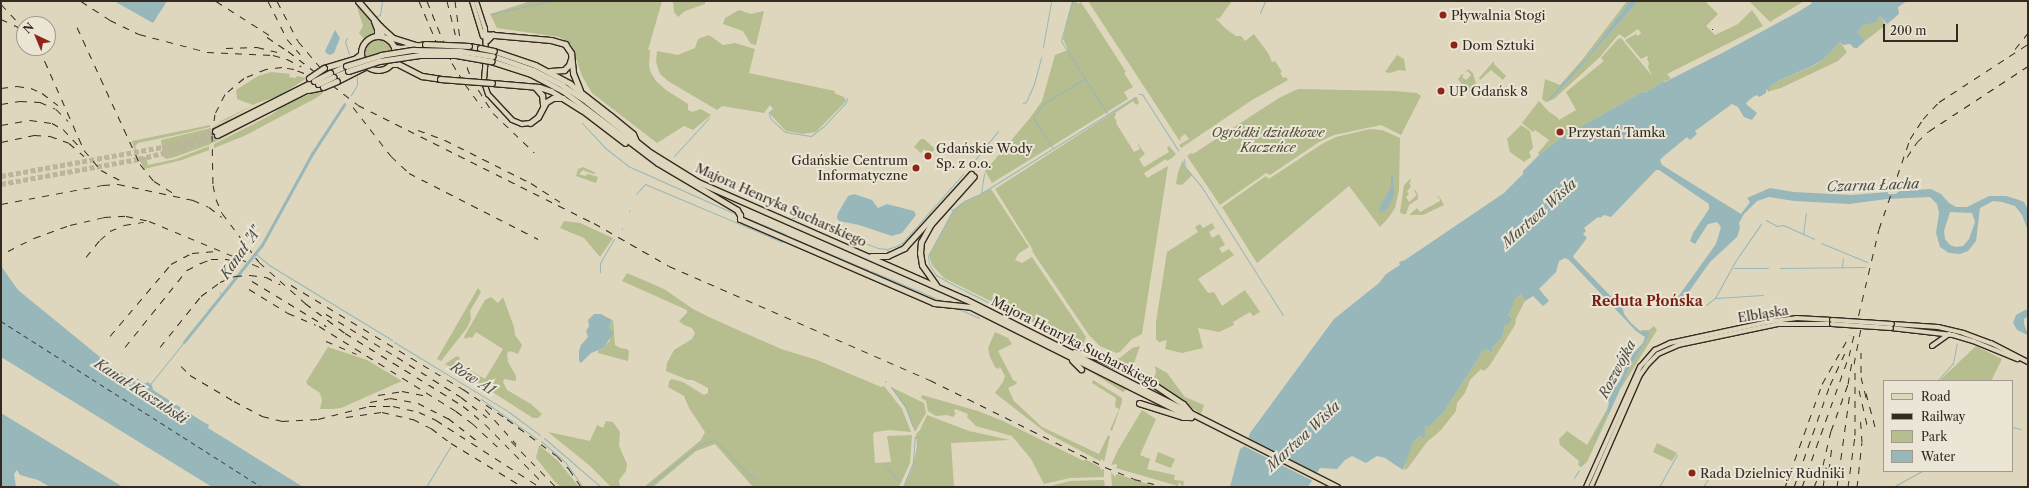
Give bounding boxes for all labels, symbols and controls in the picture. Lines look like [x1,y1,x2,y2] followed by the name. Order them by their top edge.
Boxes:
[1451,7,1546,23] place label: Pływalnia Stogi
[1438,10,1448,20] marker: Pływalnia Stogi
[16,16,56,56] north arrow
[1885,16,1960,42] scale bar
[20,20,37,36] text: N
[1890,23,1927,38] text: 200 m
[1462,37,1535,53] place label: Dom Sztuki
[1449,40,1459,50] marker: Dom Sztuki
[1449,83,1529,99] place label: UP Gdańsk 8
[1436,86,1446,96] marker: UP Gdańsk 8
[1568,124,1666,140] place label: Przystań Tamka
[1212,125,1324,156] park label: Ogródki działkowe Kaczeńce
[1555,127,1565,137] marker: Przystań Tamka
[936,141,1033,172] place label: Gdańskie Wody Sp. z o.o.
[923,151,933,161] marker: Gdańskie Wody Sp. z o.o.
[791,153,908,184] place label: Gdańskie Centrum Informatyczne
[693,160,869,250] street label: Majora Henryka Sucharskiego
[911,163,921,173] marker: Gdańskie Centrum Informatyczne
[1498,175,1580,251] water label: Martwa Wisła
[1826,175,1920,195] water label: Czarna Łacha
[216,224,264,282] water label: Kanał "A"
[989,293,1161,391] street label: Majora Henryka Sucharskiego
[1591,293,1703,309] district label: Reduta Płońska
[1737,302,1789,326] street label: Elbląska
[1595,337,1639,401] water label: Rozwójka
[92,355,190,427] water label: Kanał Kaszubski
[448,358,498,398] water label: Rów A1
[1883,380,2013,472] legend
[1921,389,1951,404] text: Road
[1263,398,1343,474] water label: Martwa Wisła
[1921,409,1966,424] text: Railway
[1921,429,1947,444] text: Park
[1921,449,1955,464] text: Water
[1700,465,1845,481] place label: Rada Dzielnicy Rudniki
[1687,468,1697,478] marker: Rada Dzielnicy Rudniki

